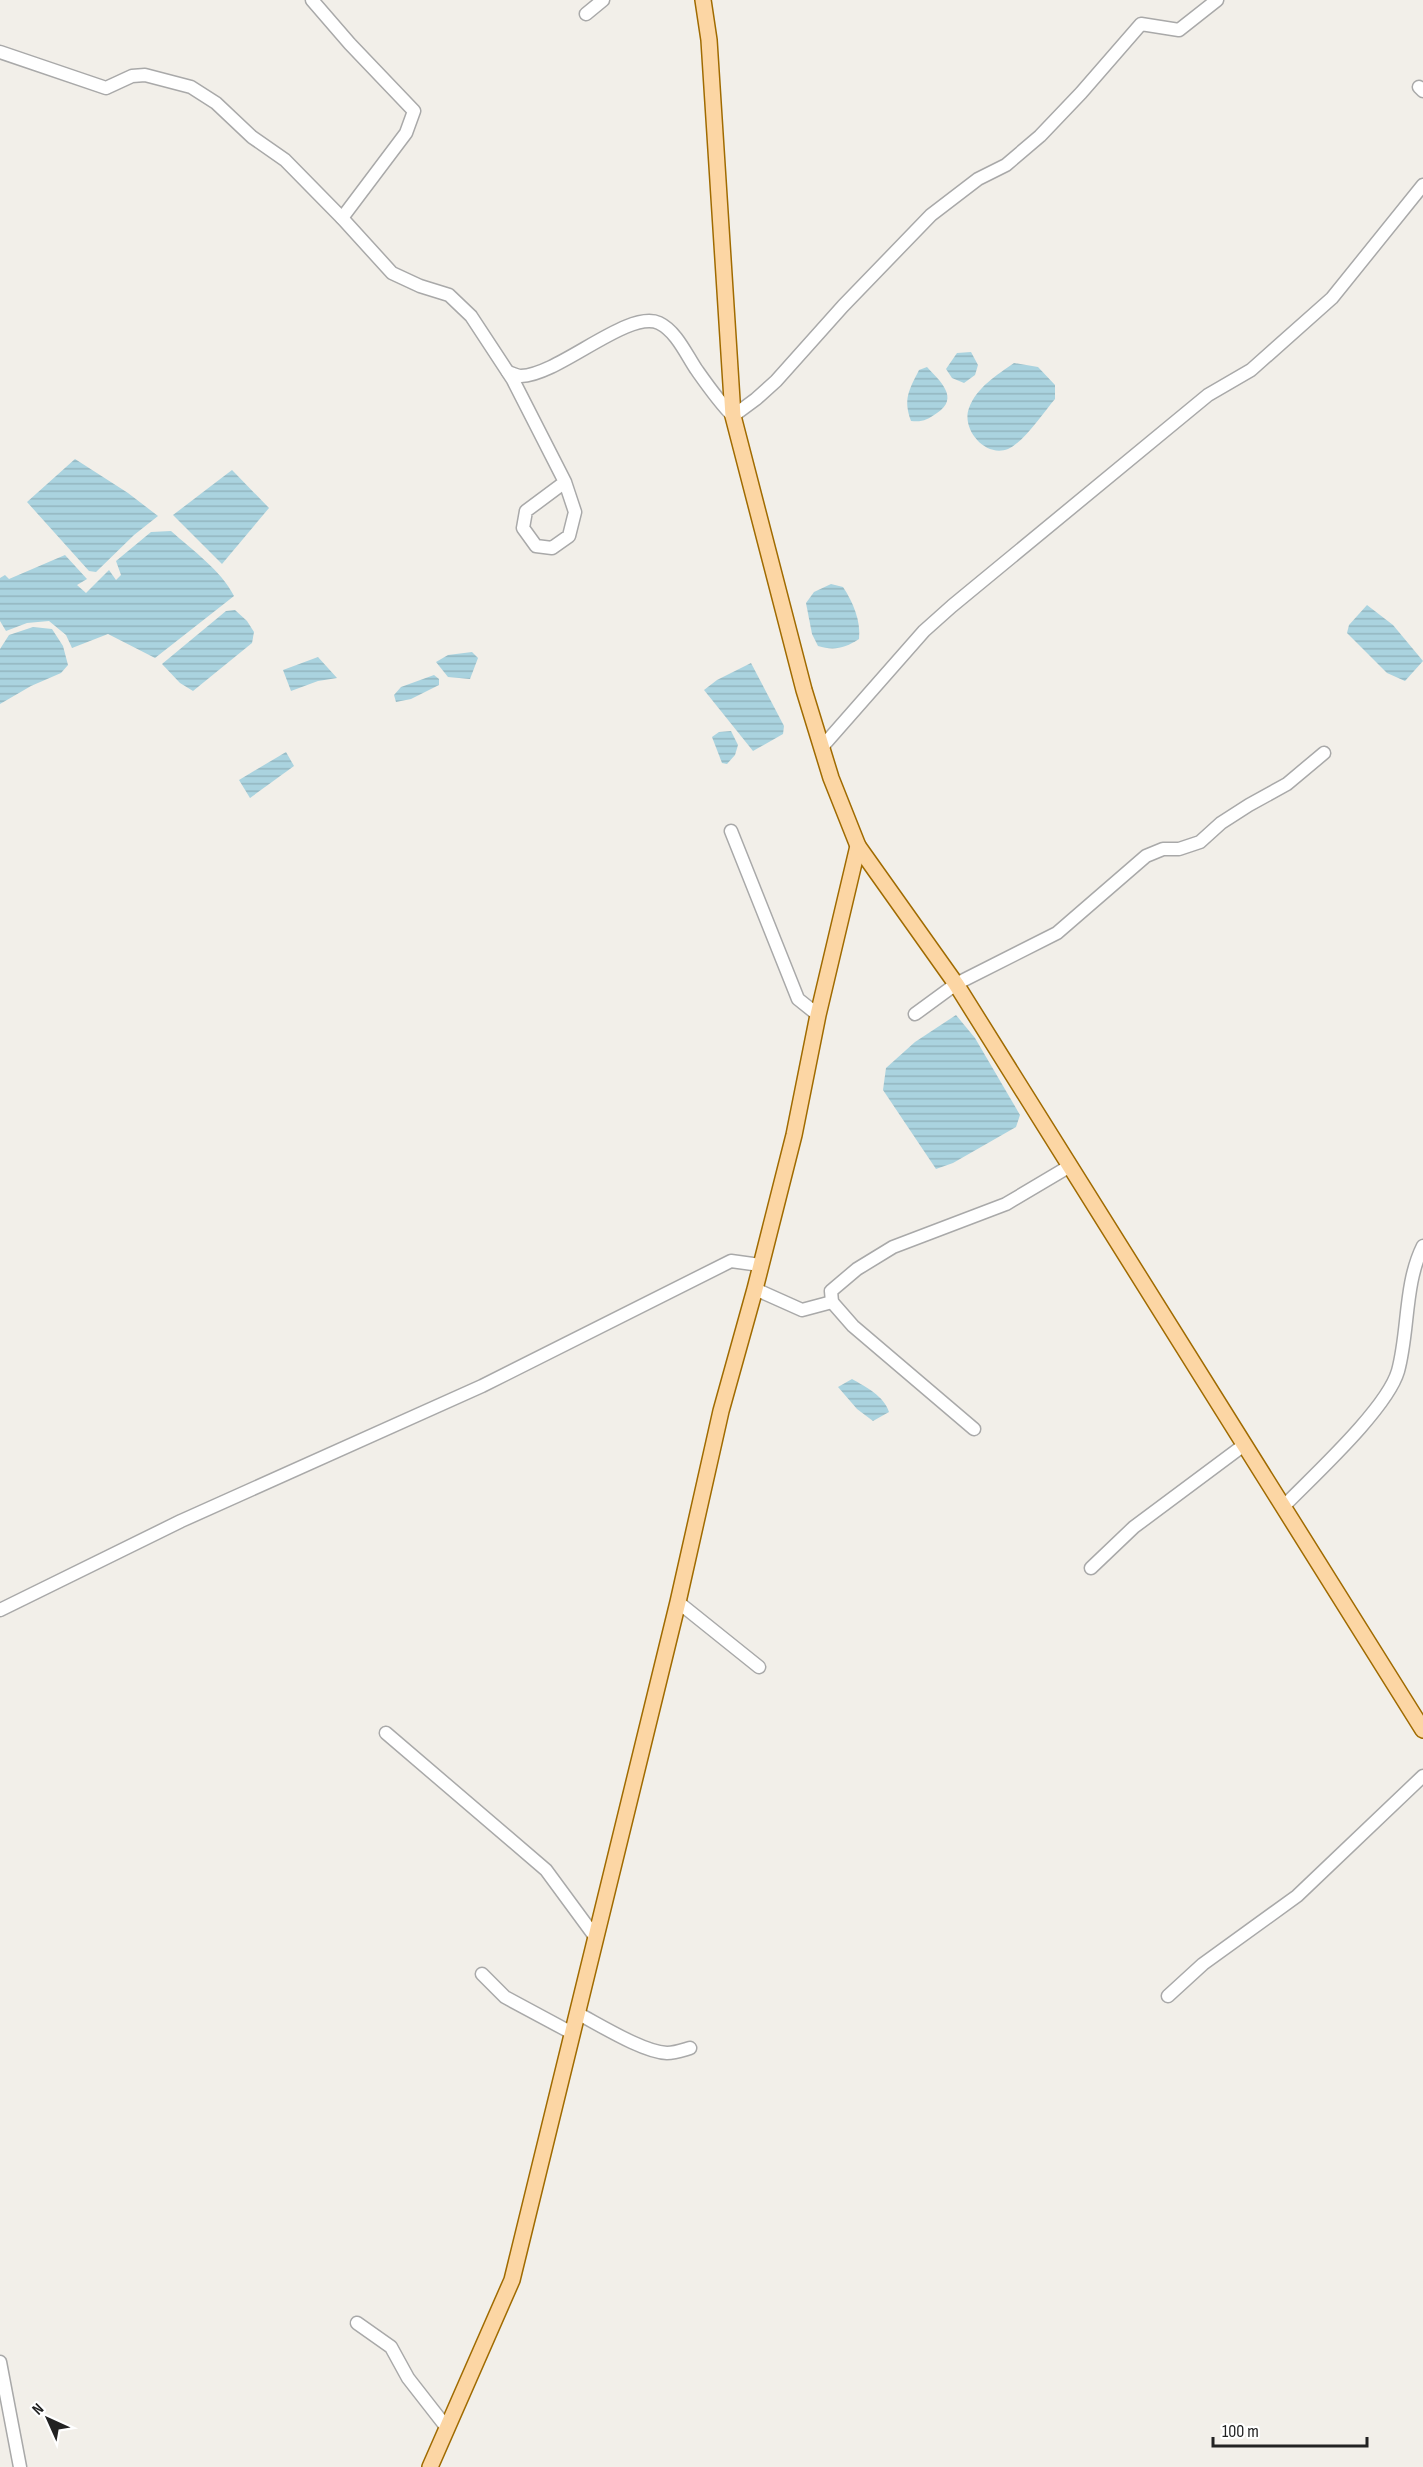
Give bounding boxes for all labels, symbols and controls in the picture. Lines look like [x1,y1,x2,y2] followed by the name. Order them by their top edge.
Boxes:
[18,2389,78,2449] north arrow
[29,2400,48,2419] text: N
[1213,2410,1368,2448] scale bar
[1222,2421,1259,2442] text: 100 m

